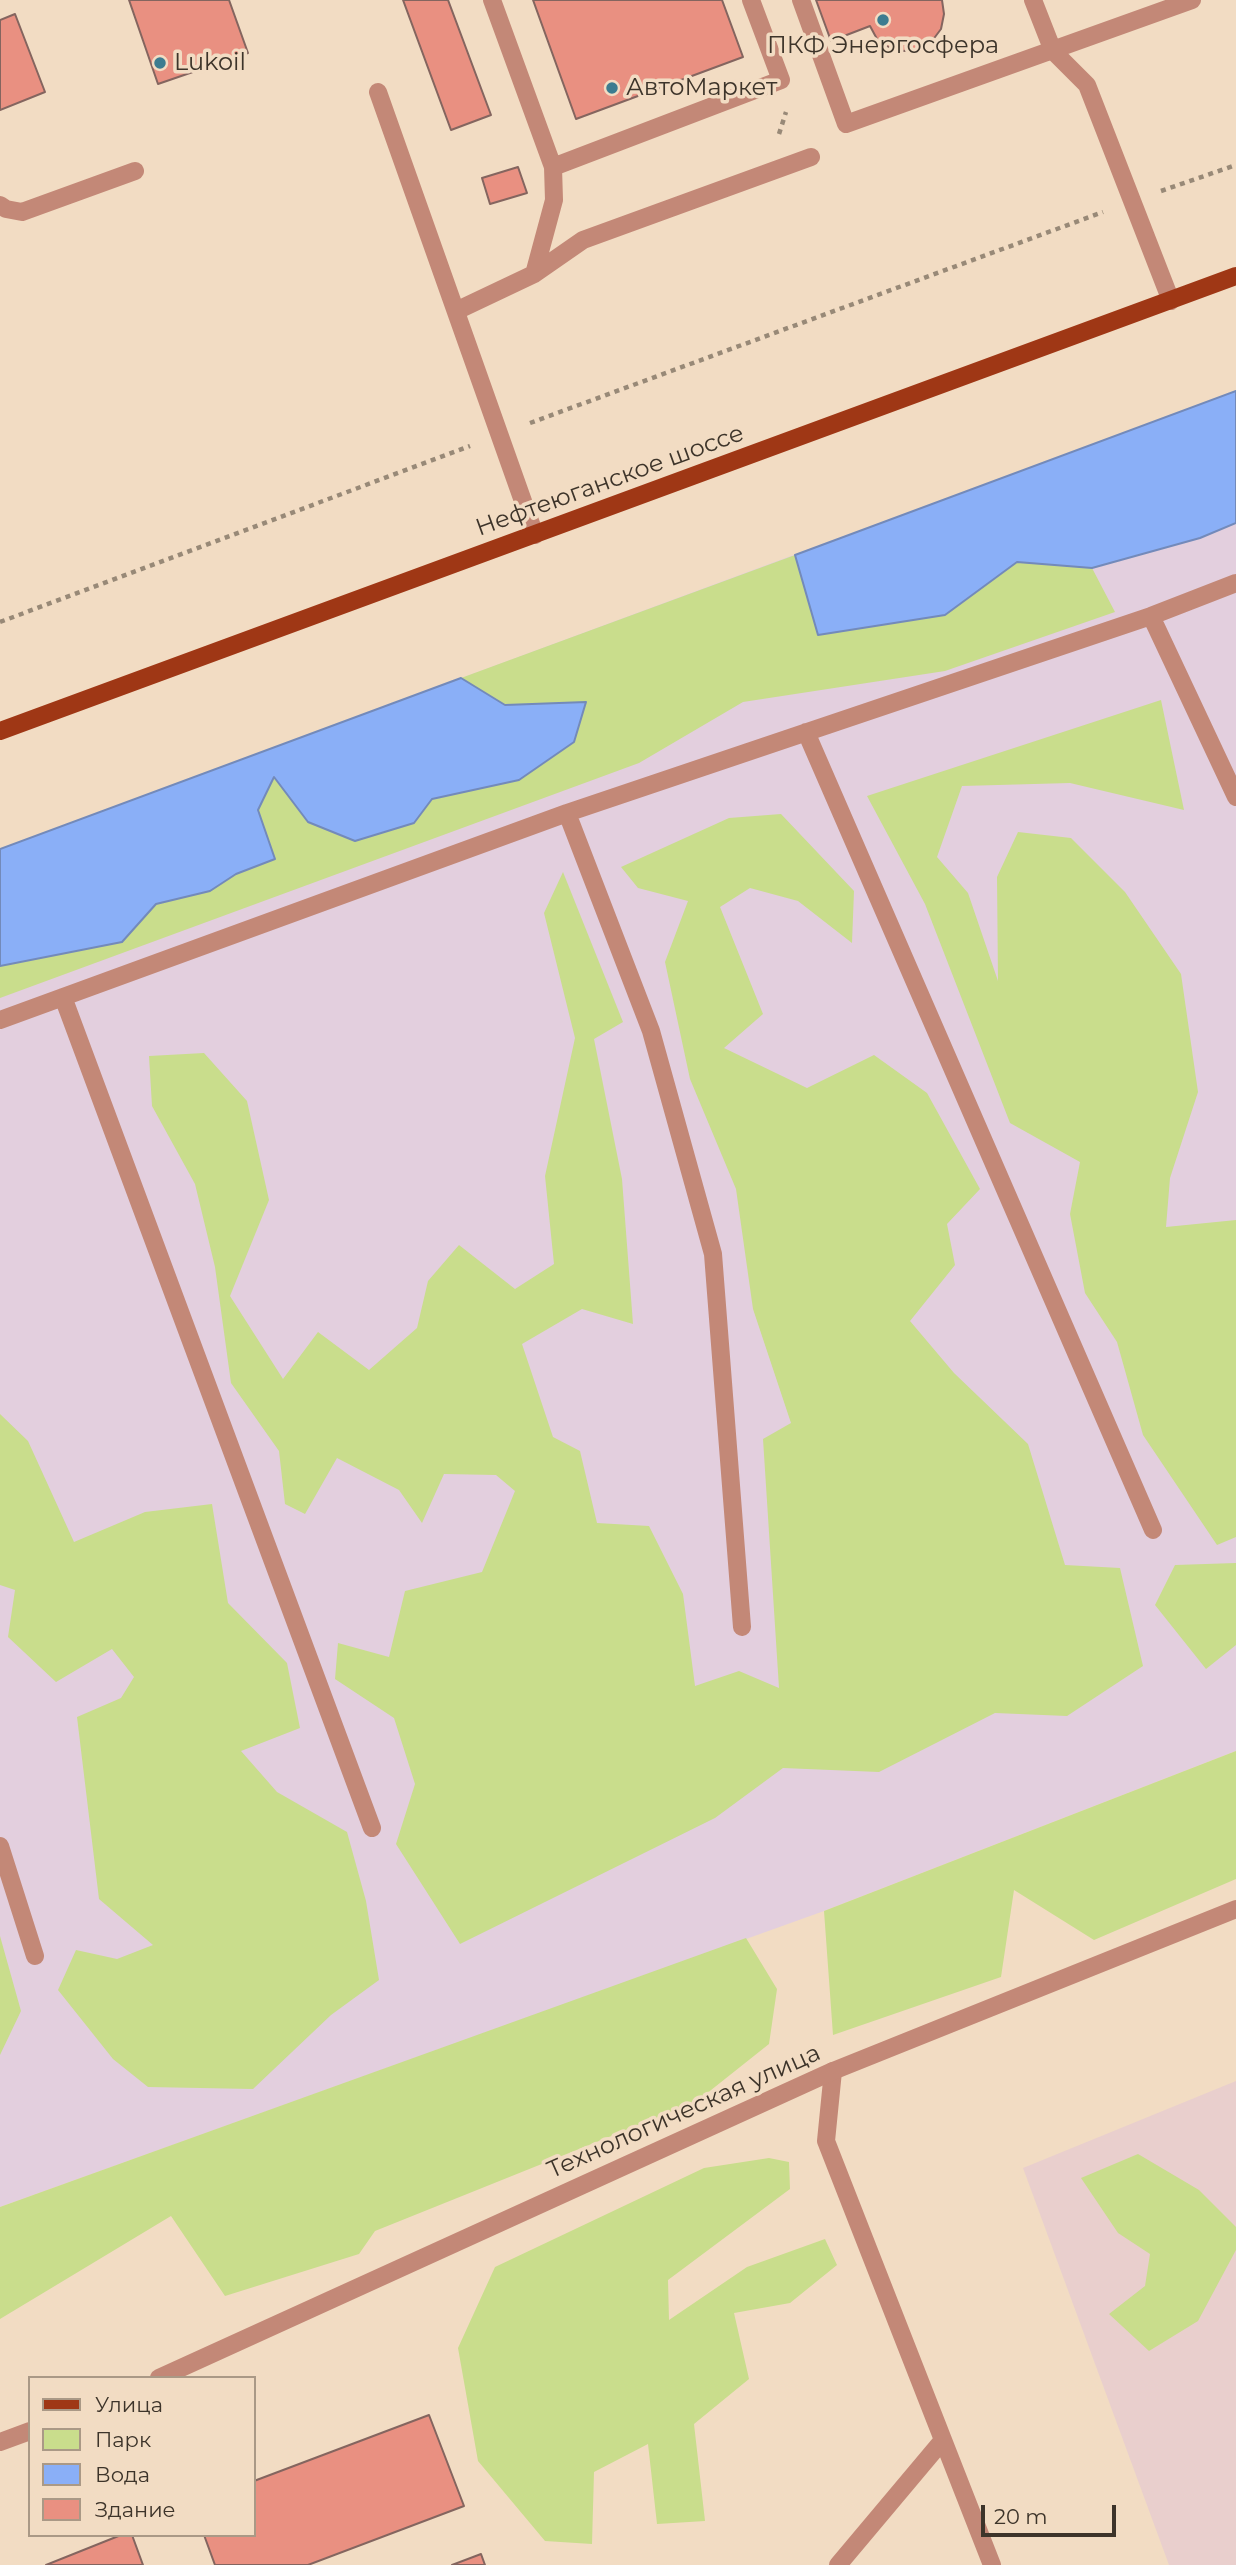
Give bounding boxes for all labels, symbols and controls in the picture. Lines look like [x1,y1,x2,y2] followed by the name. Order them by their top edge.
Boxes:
[875,12,891,28] marker: ПКФ Энергосфера
[767,32,999,60] place label: ПКФ Энергосфера
[174,49,246,77] place label: Lukoil
[152,55,168,71] marker: Lukoil
[626,74,777,102] place label: АвтоМаркет
[604,80,620,96] marker: АвтоМаркет
[472,419,748,543] street label: Нефтеюганское шоссе
[543,2039,825,2185] street label: Технологическая улица
[28,2376,256,2537] legend
[95,2392,163,2417] text: Улица
[95,2427,151,2452] text: Парк
[95,2462,150,2487] text: Вода
[984,2492,1119,2536] scale bar
[95,2497,176,2522] text: Здание
[994,2504,1048,2529] text: 20 m

